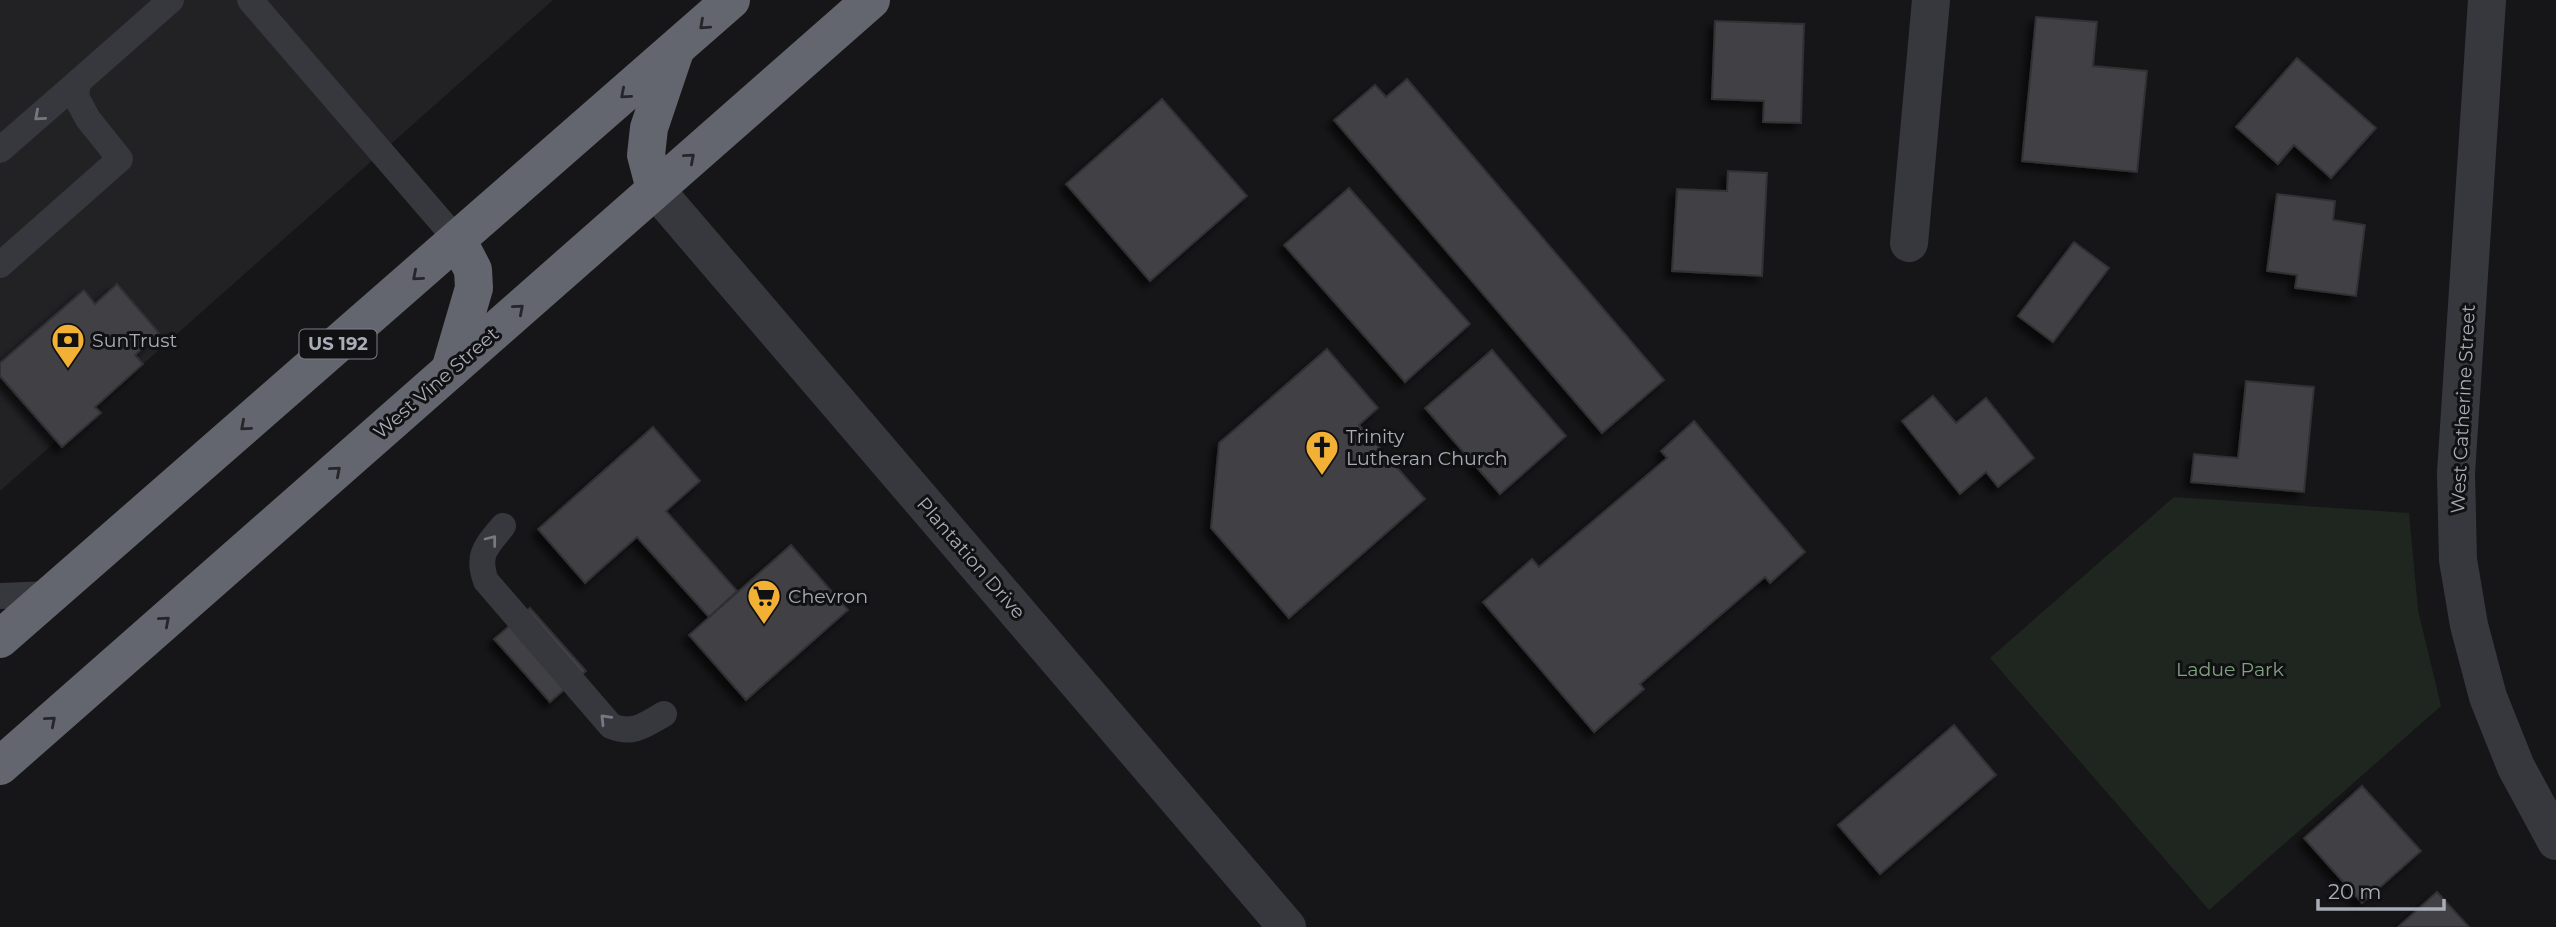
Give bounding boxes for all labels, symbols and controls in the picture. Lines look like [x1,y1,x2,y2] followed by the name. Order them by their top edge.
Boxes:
[699,16,712,29] one-way arrow
[620,86,633,98] one-way arrow
[34,108,47,120] one-way arrow
[682,154,695,167] one-way arrow
[412,268,425,280] one-way arrow
[2446,304,2480,514] street label: West Catherine Street
[511,305,524,317] one-way arrow
[49,321,87,370] bank icon: SunTrust
[369,322,503,444] street label: West Vine Street
[92,329,178,352] place label: SunTrust
[300,330,376,358] road number: US 192
[240,418,253,430] one-way arrow
[1346,425,1508,470] place label: Trinity Lutheran Church
[1303,428,1341,477] church icon: Trinity Lutheran Church
[328,467,341,479] one-way arrow
[912,492,1030,624] street label: Plantation Drive
[483,535,496,547] one-way arrow
[745,577,783,626] supermarket icon: Chevron
[788,585,868,608] place label: Chevron
[157,617,170,629] one-way arrow
[2176,658,2285,681] park label: Ladue Park
[600,714,613,727] one-way arrow
[43,717,56,729] one-way arrow
[2318,867,2444,911] scale bar
[2328,879,2382,904] text: 20 m

